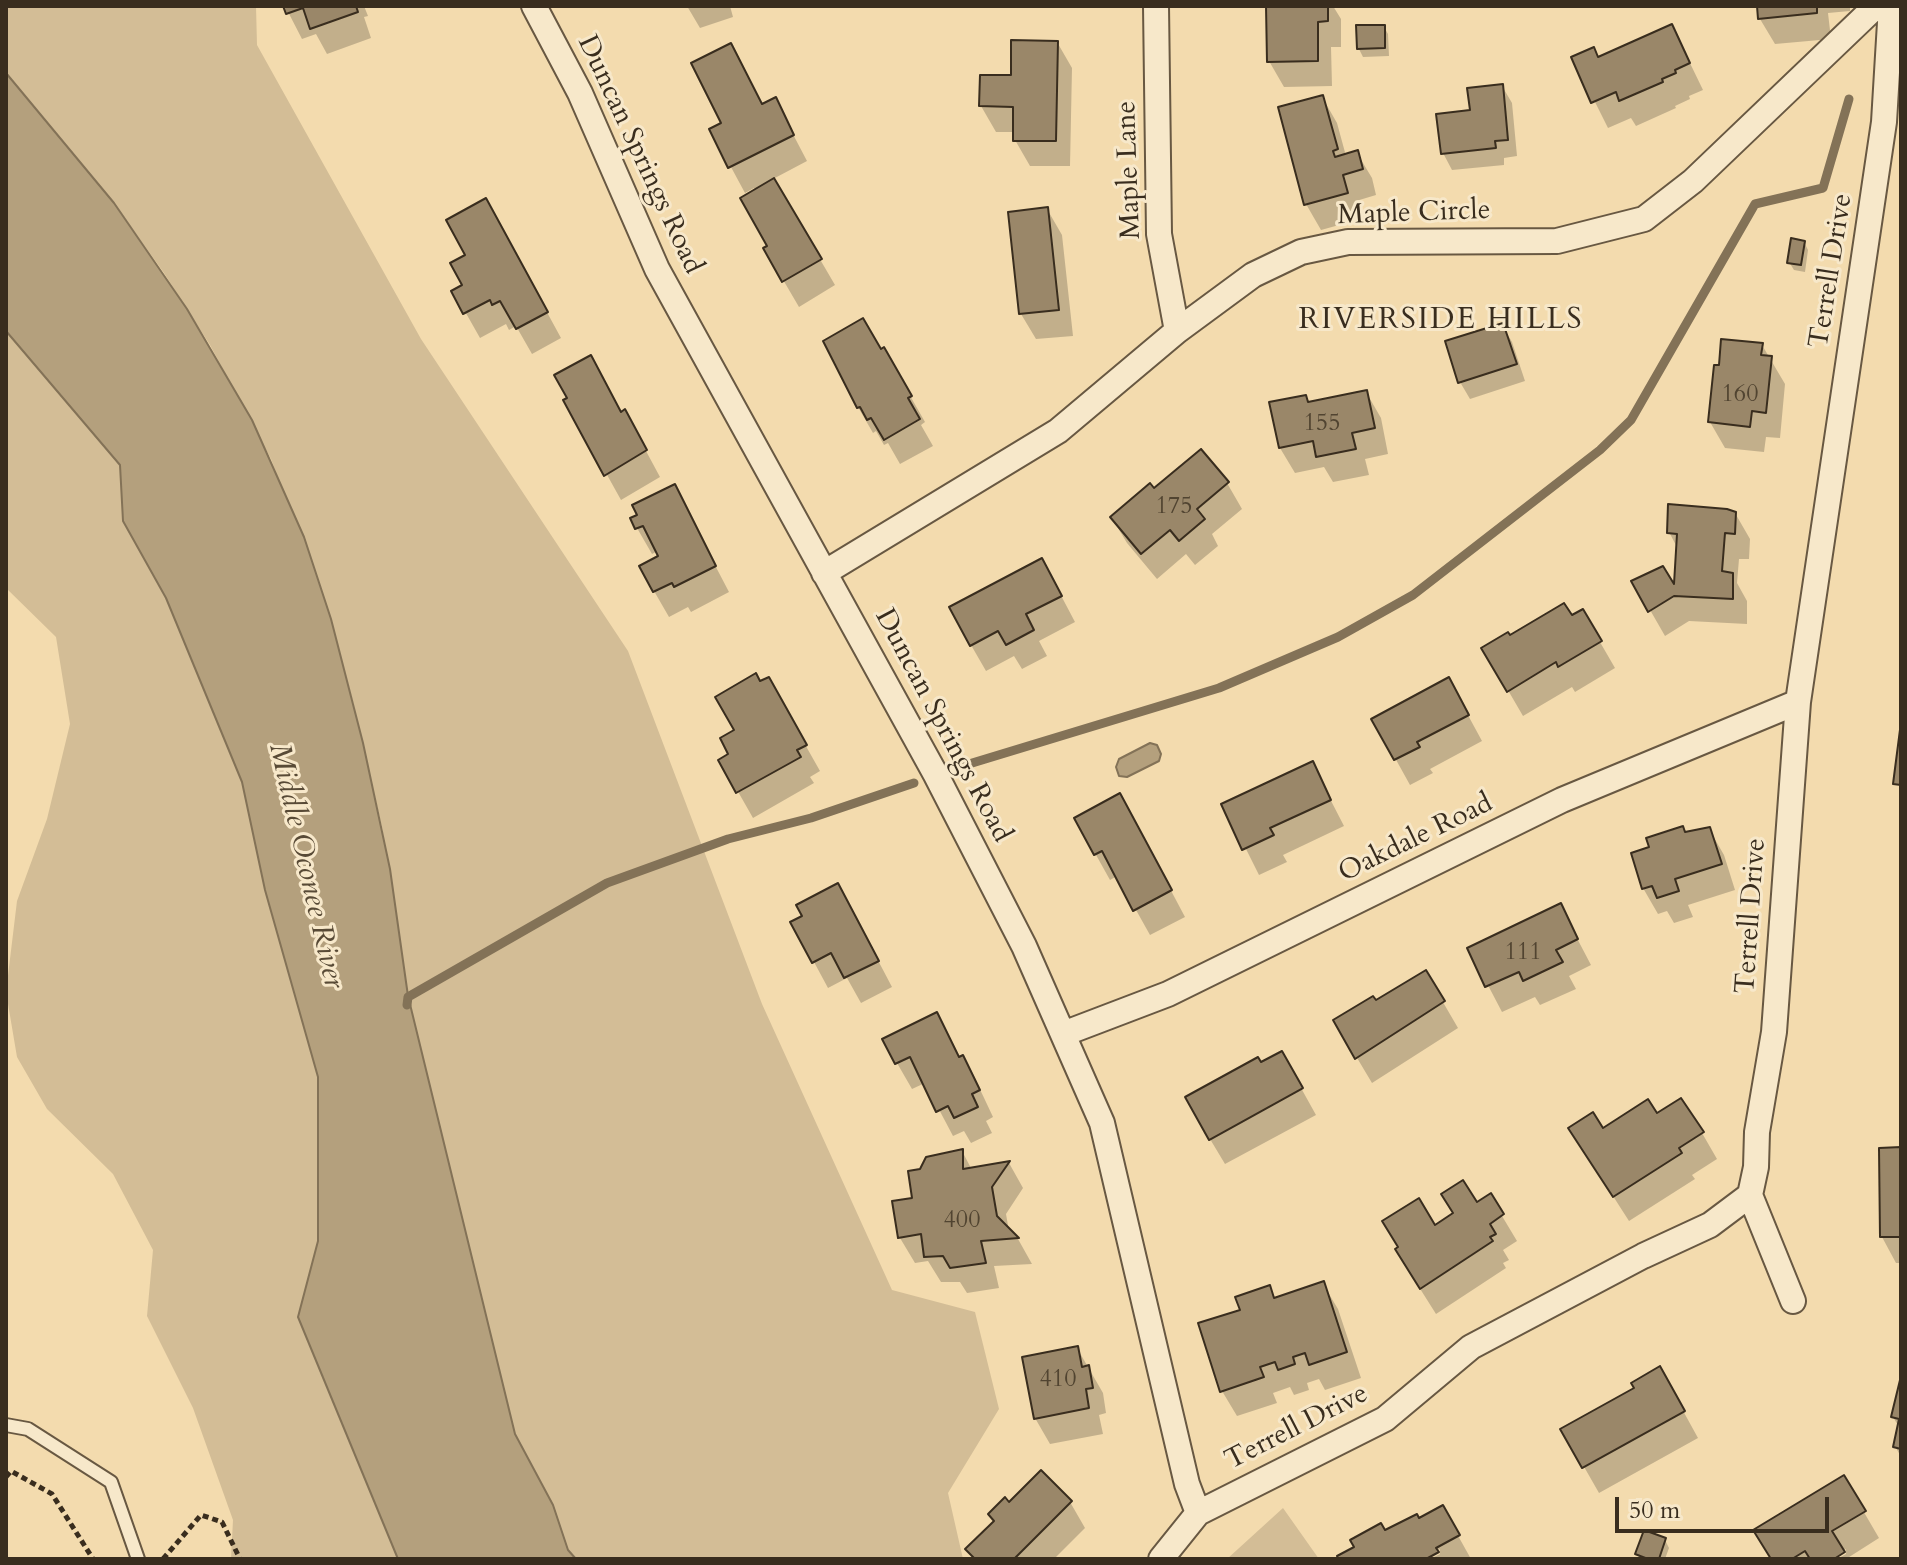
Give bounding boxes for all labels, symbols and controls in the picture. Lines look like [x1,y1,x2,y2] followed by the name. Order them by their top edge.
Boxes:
[569,30,709,280] street label: Duncan Springs Road
[1111,100,1149,240] street label: Maple Lane
[1803,191,1861,351] street label: Terrell Drive
[1337,195,1491,233] street label: Maple Circle
[1298,303,1584,339] district label: RIVERSIDE HILLS
[1722,381,1758,409] house number: 160
[1304,410,1340,438] house number: 155
[1156,493,1192,521] house number: 175
[866,604,1018,848] street label: Duncan Springs Road
[259,740,351,992] water label: Middle Oconee River
[1334,787,1498,891] street label: Oakdale Road
[1730,837,1774,995] street label: Terrell Drive
[1505,939,1541,967] house number: 111
[944,1207,980,1235] house number: 400
[1040,1366,1076,1394] house number: 410
[1220,1378,1374,1478] street label: Terrell Drive
[1619,1481,1833,1531] scale bar
[1629,1494,1680,1527] text: 50 m

